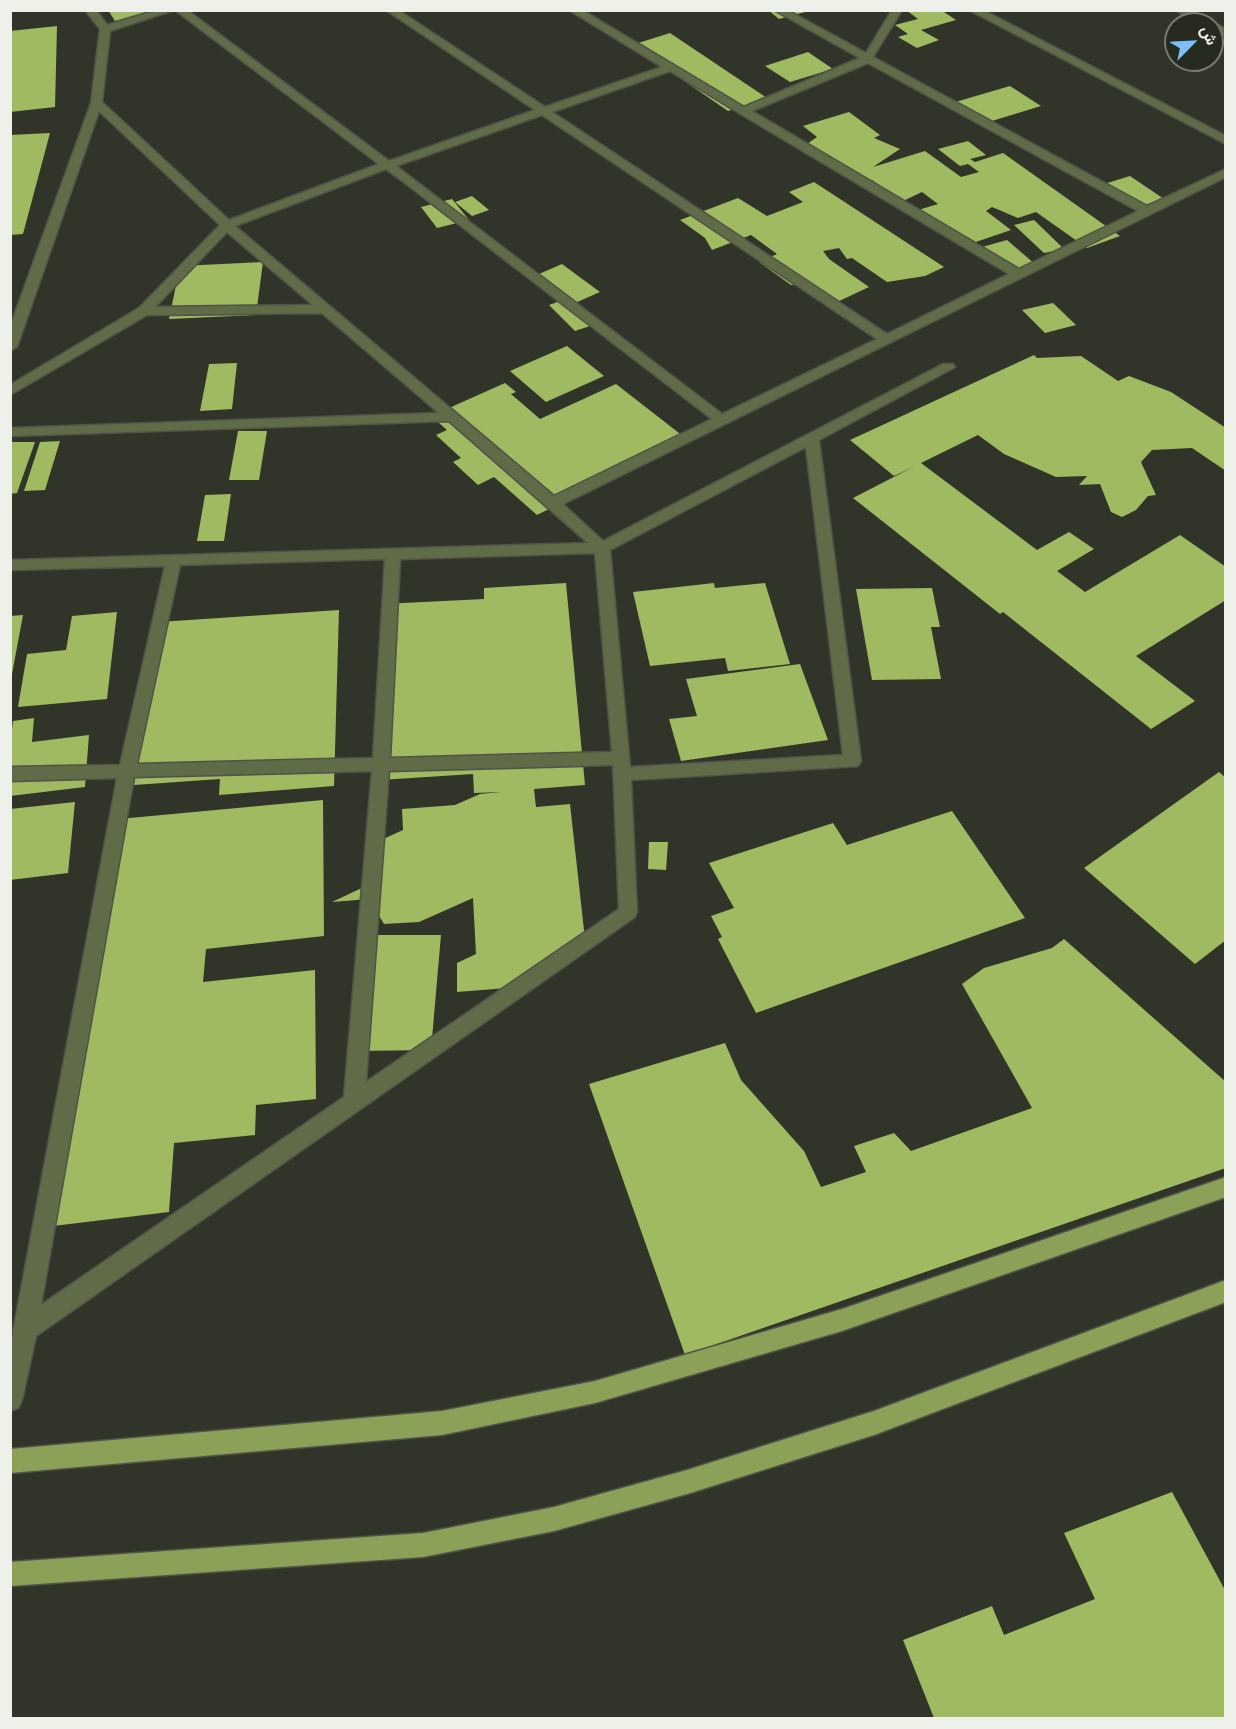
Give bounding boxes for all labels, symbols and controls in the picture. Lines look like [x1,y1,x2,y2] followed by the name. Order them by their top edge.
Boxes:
[1164,12,1224,72] north arrow
[1196,23,1222,48] text: ش

